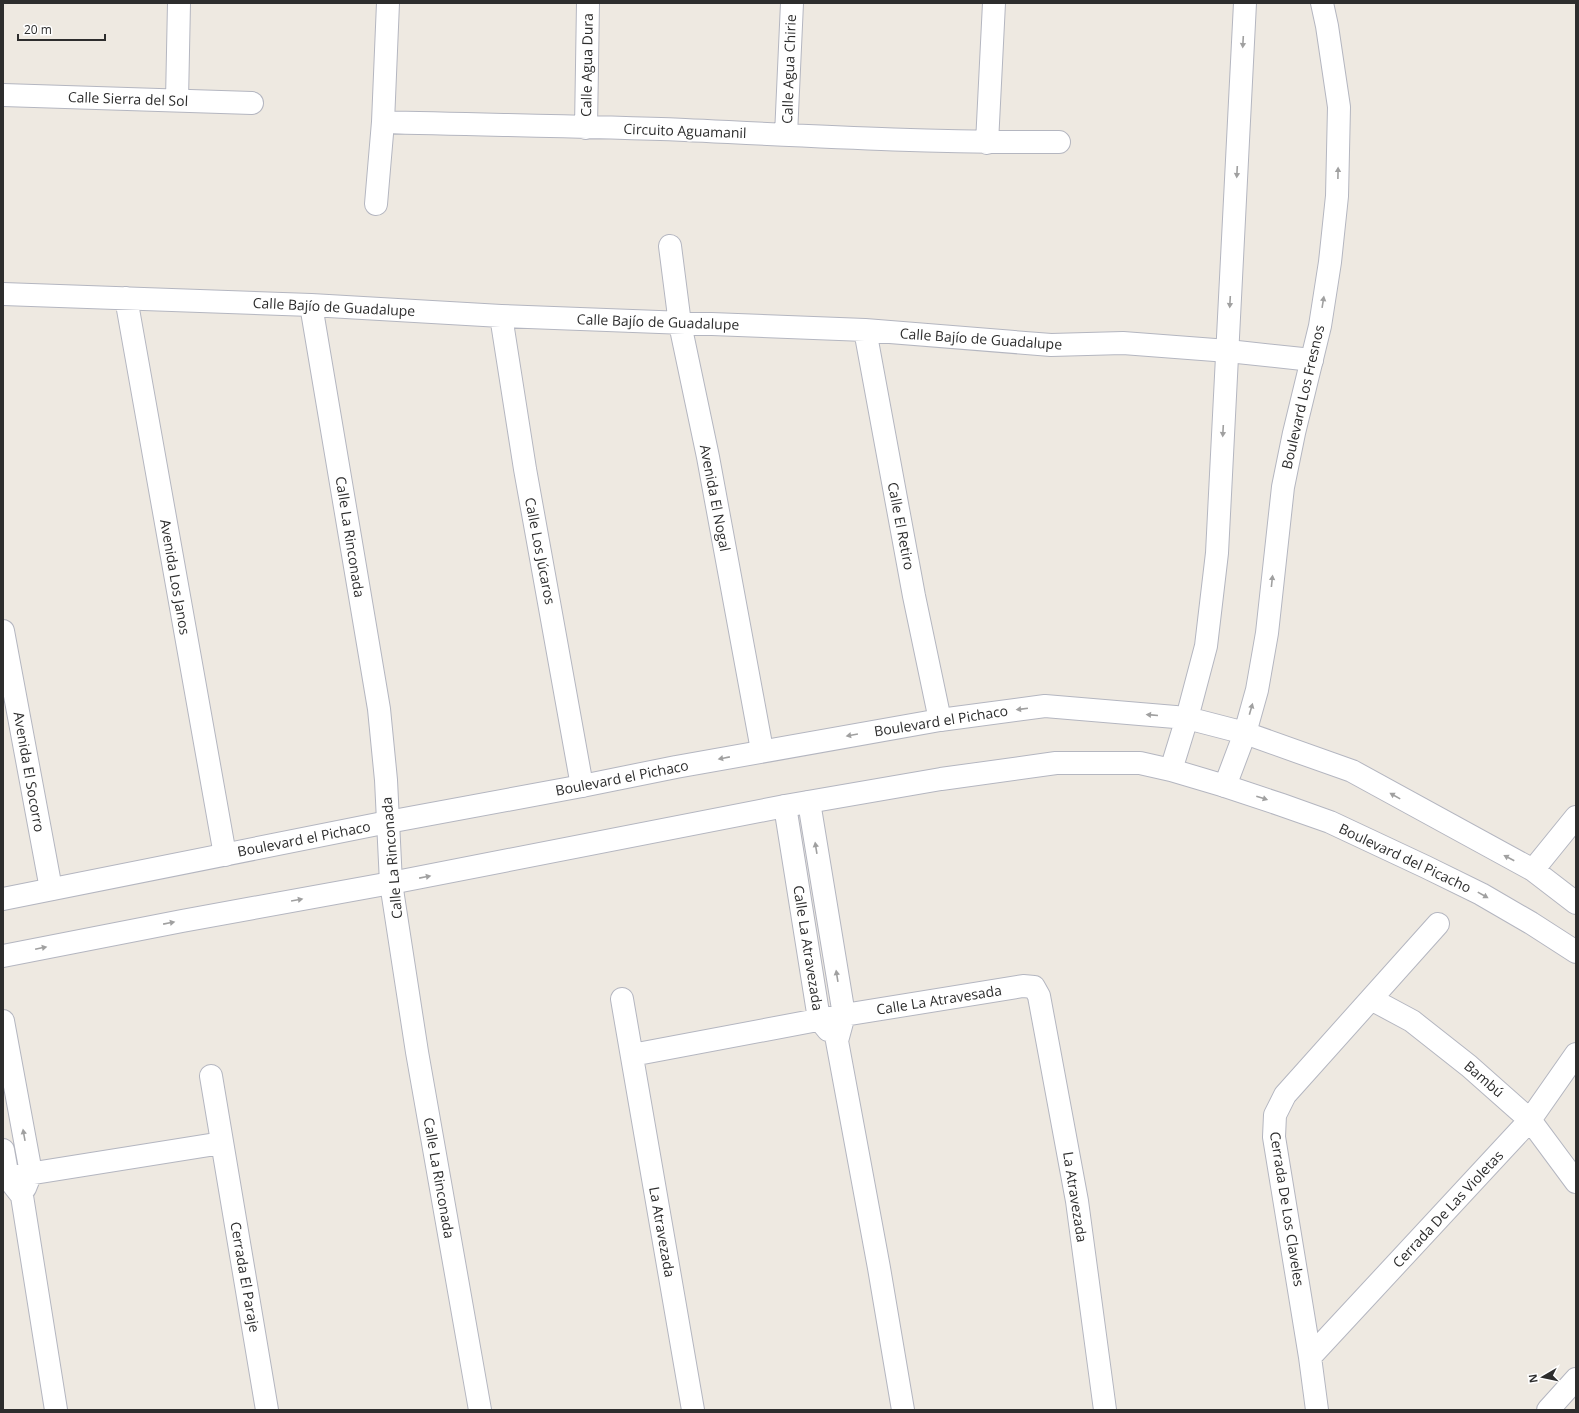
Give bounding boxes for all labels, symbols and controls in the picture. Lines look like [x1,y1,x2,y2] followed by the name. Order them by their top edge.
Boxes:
[576,13,597,117] street label: Calle Agua Dura
[777,14,800,124] street label: Calle Agua Chirie
[18,16,105,42] scale bar
[24,21,52,38] text: 20 m
[1239,36,1246,48] one-way arrow
[68,87,188,110] street label: Calle Sierra del Sol
[623,119,747,142] street label: Circuito Aguamanil
[1233,166,1240,178] one-way arrow
[1335,166,1341,179] one-way arrow
[252,293,416,320] street label: Calle Bajío de Guadalupe
[1227,296,1234,308] one-way arrow
[1321,296,1327,309] one-way arrow
[576,309,740,334] street label: Calle Bajío de Guadalupe
[899,323,1063,354] street label: Calle Bajío de Guadalupe
[1277,323,1328,471] street label: Boulevard Los Fresnos
[1220,425,1227,437] one-way arrow
[696,443,735,553] street label: Avenida El Nogal
[332,475,369,599] street label: Calle La Rinconada
[884,480,919,572] street label: Calle El Retiro
[521,496,560,606] street label: Calle Los Júcaros
[156,518,195,637] street label: Avenida Los Janos
[1269,575,1276,587] one-way arrow
[873,701,1009,740] street label: Boulevard el Pichaco
[1249,703,1255,716] one-way arrow
[1016,706,1028,712] one-way arrow
[10,710,49,834] street label: Avenida El Socorro
[1146,712,1158,718] one-way arrow
[846,732,858,738] one-way arrow
[554,755,690,800] street label: Boulevard el Pichaco
[718,755,730,761] one-way arrow
[1389,792,1401,799] one-way arrow
[1256,795,1268,801] one-way arrow
[377,796,406,920] street label: Calle La Rinconada
[236,816,372,861] street label: Boulevard el Pichaco
[1336,819,1474,897] street label: Boulevard del Picacho
[813,842,819,854] one-way arrow
[1504,855,1515,861] one-way arrow
[418,873,431,879] one-way arrow
[789,884,828,1012] street label: Calle La Atravezada
[1477,892,1489,899] one-way arrow
[291,897,303,903] one-way arrow
[163,920,175,926] one-way arrow
[35,945,47,951] one-way arrow
[834,970,840,982] one-way arrow
[875,980,1003,1019] street label: Calle La Atravesada
[1460,1056,1508,1101] street label: Bambú
[420,1116,459,1240] street label: Calle La Rinconada
[21,1129,27,1141] one-way arrow
[1266,1130,1309,1288] street label: Cerrada De Los Claveles
[1388,1146,1507,1271] street label: Cerrada De Las Violetas
[1059,1150,1092,1244] street label: La Atravezada
[645,1185,680,1279] street label: La Atravezada
[226,1220,265,1334] street label: Cerrada El Paraje
[1523,1357,1563,1397] north arrow
[1525,1373,1541,1384] text: N

